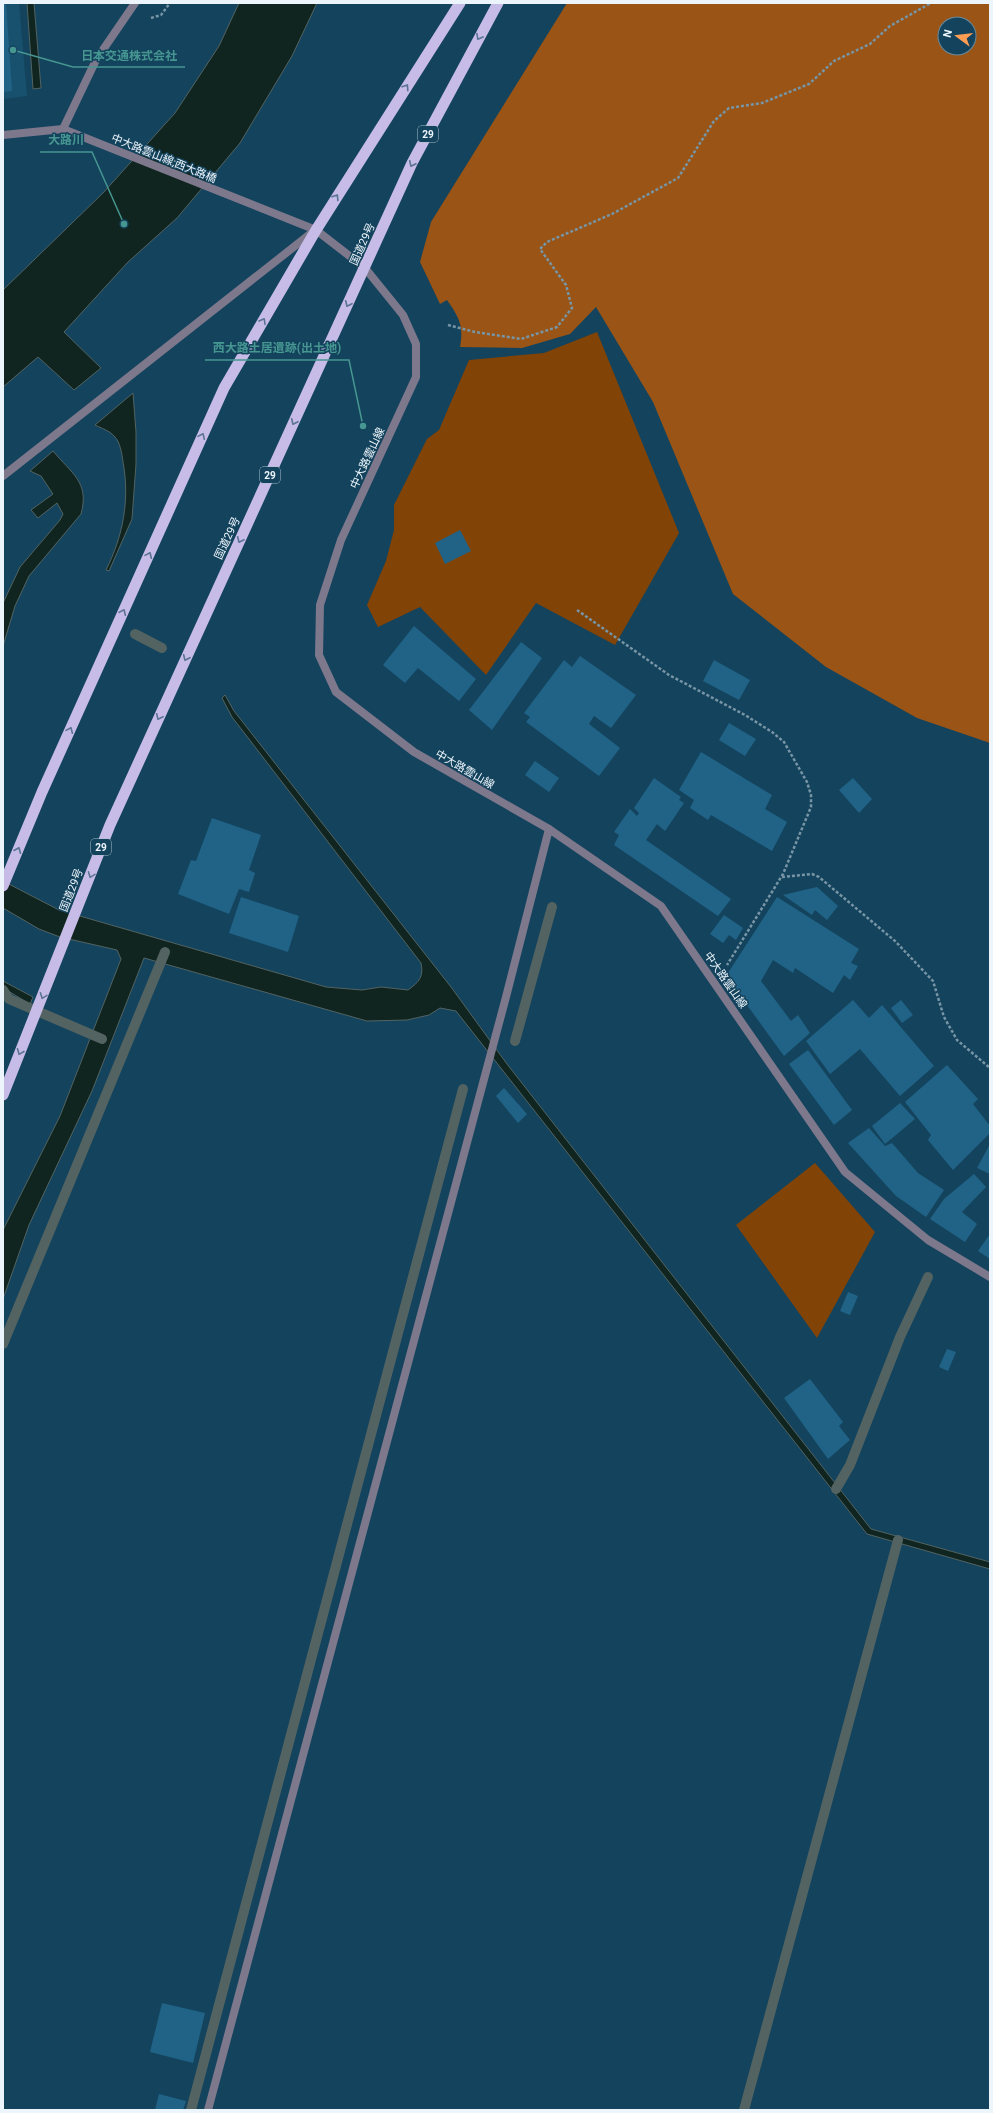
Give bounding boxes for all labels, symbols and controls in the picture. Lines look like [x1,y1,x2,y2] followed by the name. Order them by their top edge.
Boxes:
[937,16,977,56] north arrow
[941,28,955,39] text: N
[476,33,484,40] one-way arrow
[73,43,185,67] callout: 日本交通株式会社
[81,49,177,63] text: 日本交通株式会社
[401,84,409,91] one-way arrow
[418,126,438,142] road number: 29
[40,128,92,152] callout: 大路川
[109,131,218,186] street label: 中大路雲山線;西大路橋
[48,133,84,147] text: 大路川
[409,160,417,168] one-way arrow
[332,194,339,201] one-way arrow
[347,221,378,268] street label: 国道29号
[345,299,353,307] one-way arrow
[258,318,265,325] one-way arrow
[205,336,349,360] callout: 西大路土居遺跡(出土地)
[213,341,341,355] text: 西大路土居遺跡(出土地)
[291,418,299,425] one-way arrow
[348,426,387,491] street label: 中大路雲山線
[198,433,206,440] one-way arrow
[260,467,280,483] road number: 29
[212,515,243,562] street label: 国道29号
[237,536,245,544] one-way arrow
[144,551,152,559] one-way arrow
[118,609,126,616] one-way arrow
[183,654,191,662] one-way arrow
[156,713,164,721] one-way arrow
[65,727,73,735] one-way arrow
[433,747,497,792] street label: 中大路雲山線
[91,839,111,855] road number: 29
[13,846,21,854] one-way arrow
[57,867,86,914] street label: 国道29号
[87,871,95,878] one-way arrow
[701,950,750,1011] street label: 中大路雲山線
[40,992,48,999] one-way arrow
[17,1049,25,1056] one-way arrow

